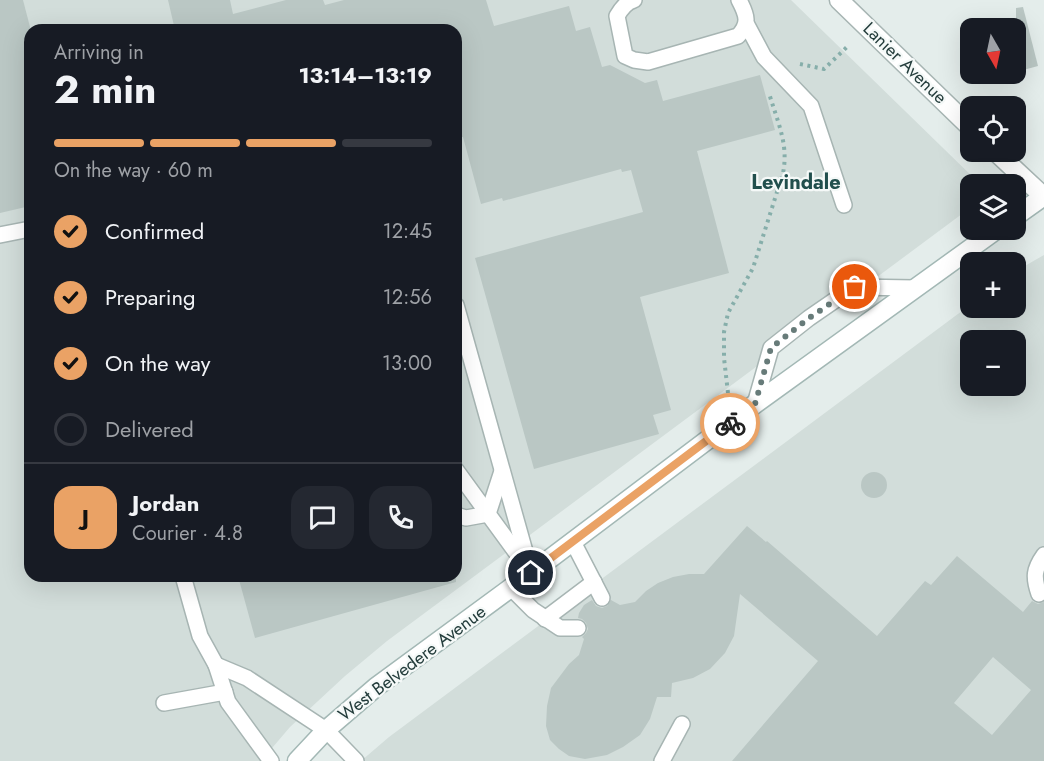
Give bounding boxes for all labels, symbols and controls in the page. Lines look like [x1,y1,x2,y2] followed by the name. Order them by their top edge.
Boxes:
[857,16,953,110] street label: Lanier Avenue
[960,18,1026,84] north arrow
[960,18,1026,396] map controls
[54,38,144,67] text: Arriving in
[298,59,432,91] text: 13:14–13:19
[54,61,156,118] text: 2 min
[960,96,1026,162] button: locate
[54,156,213,185] text: On the way · 60 m
[751,168,841,197] district label: Levindale
[960,174,1026,240] button: layers
[54,215,87,248] icon: check
[105,215,204,247] text: Confirmed
[383,217,432,246] text: 12:45
[960,252,1026,318] button: +
[829,261,880,312] pin
[838,270,871,303] icon: bag
[54,281,87,314] icon: check
[105,281,196,313] text: Preparing
[383,283,432,312] text: 12:56
[960,330,1026,396] button: −
[54,347,87,380] icon: check
[105,347,210,379] text: On the way
[382,349,432,378] text: 13:00
[700,393,760,453] courier
[714,407,747,440] icon: bike
[105,413,194,445] text: Delivered
[291,486,354,549] button: chat
[369,486,432,549] button: phone
[132,487,199,519] text: Jordan
[82,501,89,533] text: J
[132,519,243,548] text: Courier · 4.8
[505,547,556,598] pin
[514,556,547,589] icon: home
[333,599,491,727] street label: West Belvedere Avenue

